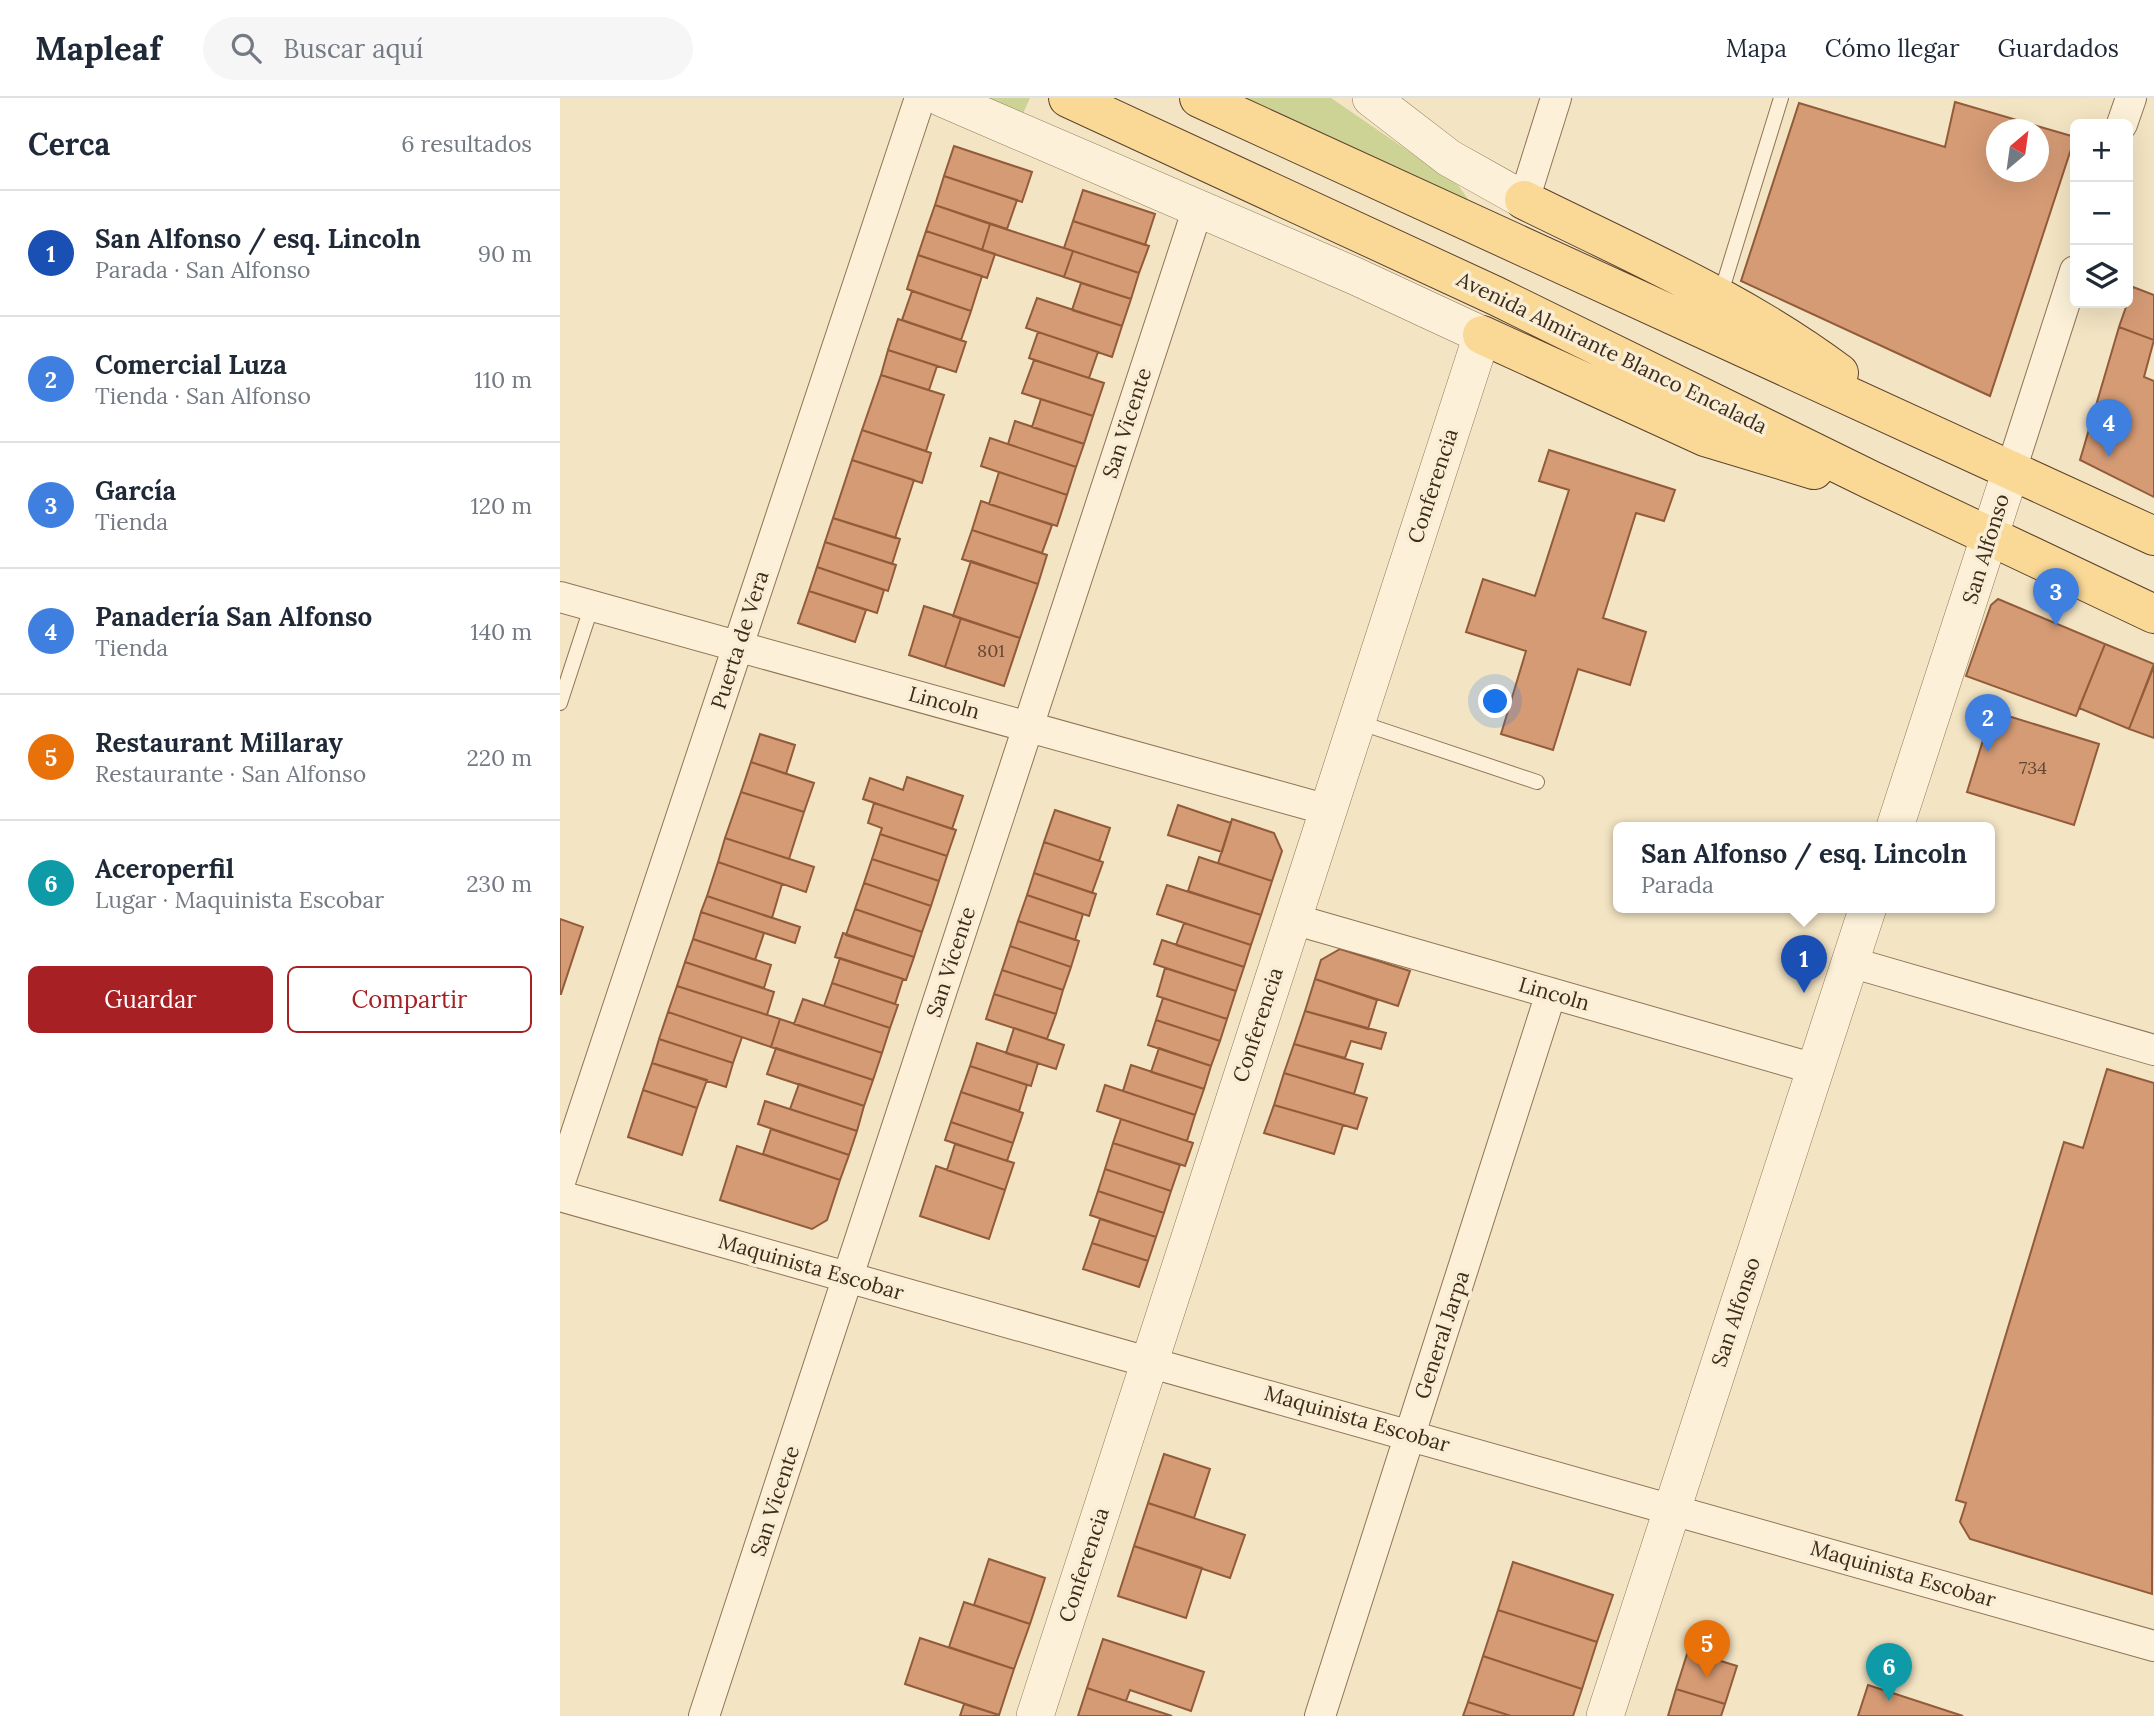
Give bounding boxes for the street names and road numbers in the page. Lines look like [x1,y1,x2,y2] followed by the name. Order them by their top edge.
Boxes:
[1452,265,1772,440] street label: Avenida Almirante Blanco Encalada
[1096,364,1157,482] street label: San Vicente
[1401,425,1464,547] street label: Conferencia
[1956,490,2015,607] street label: San Alfonso
[704,567,775,712] street label: Puerta de Vera
[906,680,983,725] street label: Lincoln
[920,903,981,1021] street label: San Vicente
[1226,964,1289,1086] street label: Conferencia
[1516,971,1593,1017] street label: Lincoln
[715,1227,907,1306] street label: Maquinista Escobar
[1705,1254,1766,1370] street label: San Alfonso
[1408,1267,1475,1402] street label: General Jarpa
[1261,1379,1453,1458] street label: Maquinista Escobar
[744,1442,805,1560] street label: San Vicente
[1052,1504,1115,1626] street label: Conferencia
[1807,1534,1999,1613] street label: Maquinista Escobar

